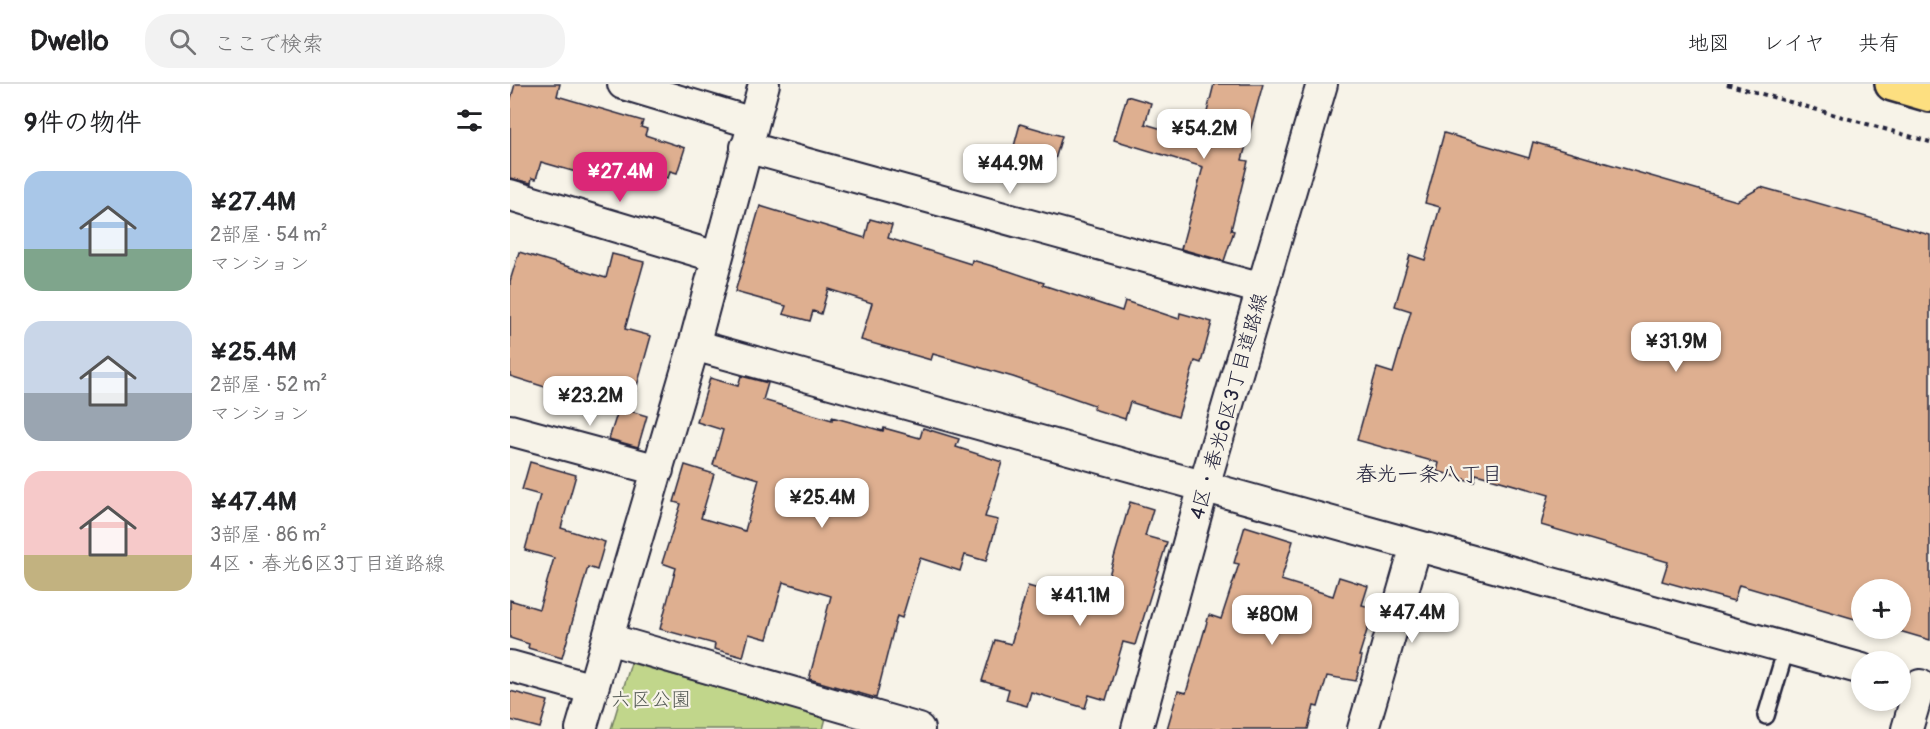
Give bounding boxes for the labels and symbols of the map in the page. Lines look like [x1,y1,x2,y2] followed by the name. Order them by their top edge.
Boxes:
[1155,109,1253,160] pin: ¥54.2M
[961,144,1059,195] pin: ¥44.9M
[571,152,669,203] pin: ¥27.4M
[1184,290,1273,522] street label: 4区・春光6区3丁目道路線
[1627,322,1725,373] pin: ¥31.9M
[541,376,639,427] pin: ¥23.2M
[1356,461,1503,488] district label: 春光一条八丁目
[773,478,871,529] pin: ¥25.4M
[1031,576,1129,627] pin: ¥41.1M
[1363,593,1461,644] pin: ¥47.4M
[1236,595,1308,646] pin: ¥80M
[611,687,691,712] park label: 六区公園

